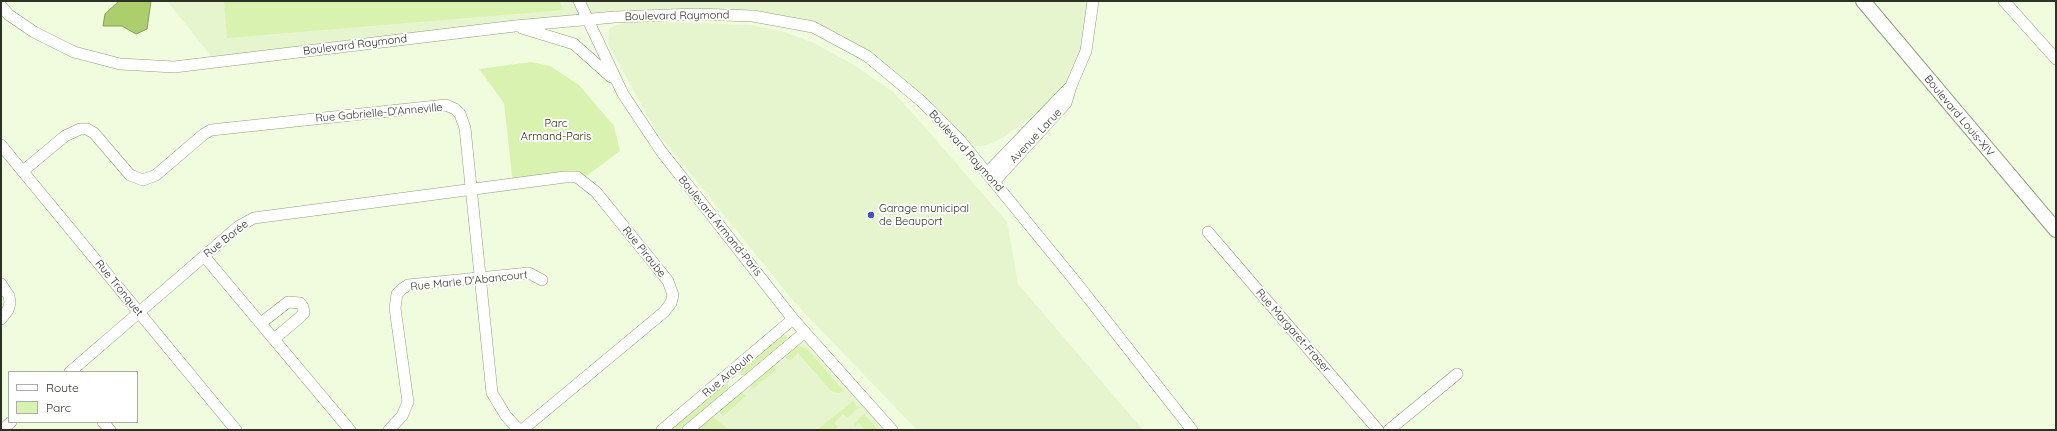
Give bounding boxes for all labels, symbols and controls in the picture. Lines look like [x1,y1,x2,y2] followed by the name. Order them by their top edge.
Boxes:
[624,8,730,24] street label: Boulevard Raymond
[302,32,408,58] street label: Boulevard Raymond
[1921,73,1997,159] street label: Boulevard Louis-XIV
[315,101,443,125] street label: Rue Gabrielle-D'Anneville
[1007,106,1065,166] street label: Avenue Larue
[926,108,1006,194] street label: Boulevard Raymond
[521,117,591,143] park label: Parc Armand-Paris
[676,173,764,279] street label: Boulevard Armand-Paris
[879,202,969,228] place label: Garage municipal de Beauport
[866,210,876,220] marker: Garage municipal de Beauport
[201,217,251,261] street label: Rue Borée
[620,224,668,280] street label: Rue Piraube
[92,257,146,319] street label: Rue Tronquet
[410,268,528,294] street label: Rue Marie D'Abancourt
[1253,286,1333,376] street label: Rue Margaret-Fraser
[700,350,756,400] street label: Rue Ardouin
[8,371,138,423] legend
[46,380,79,395] text: Route
[46,400,71,415] text: Parc

